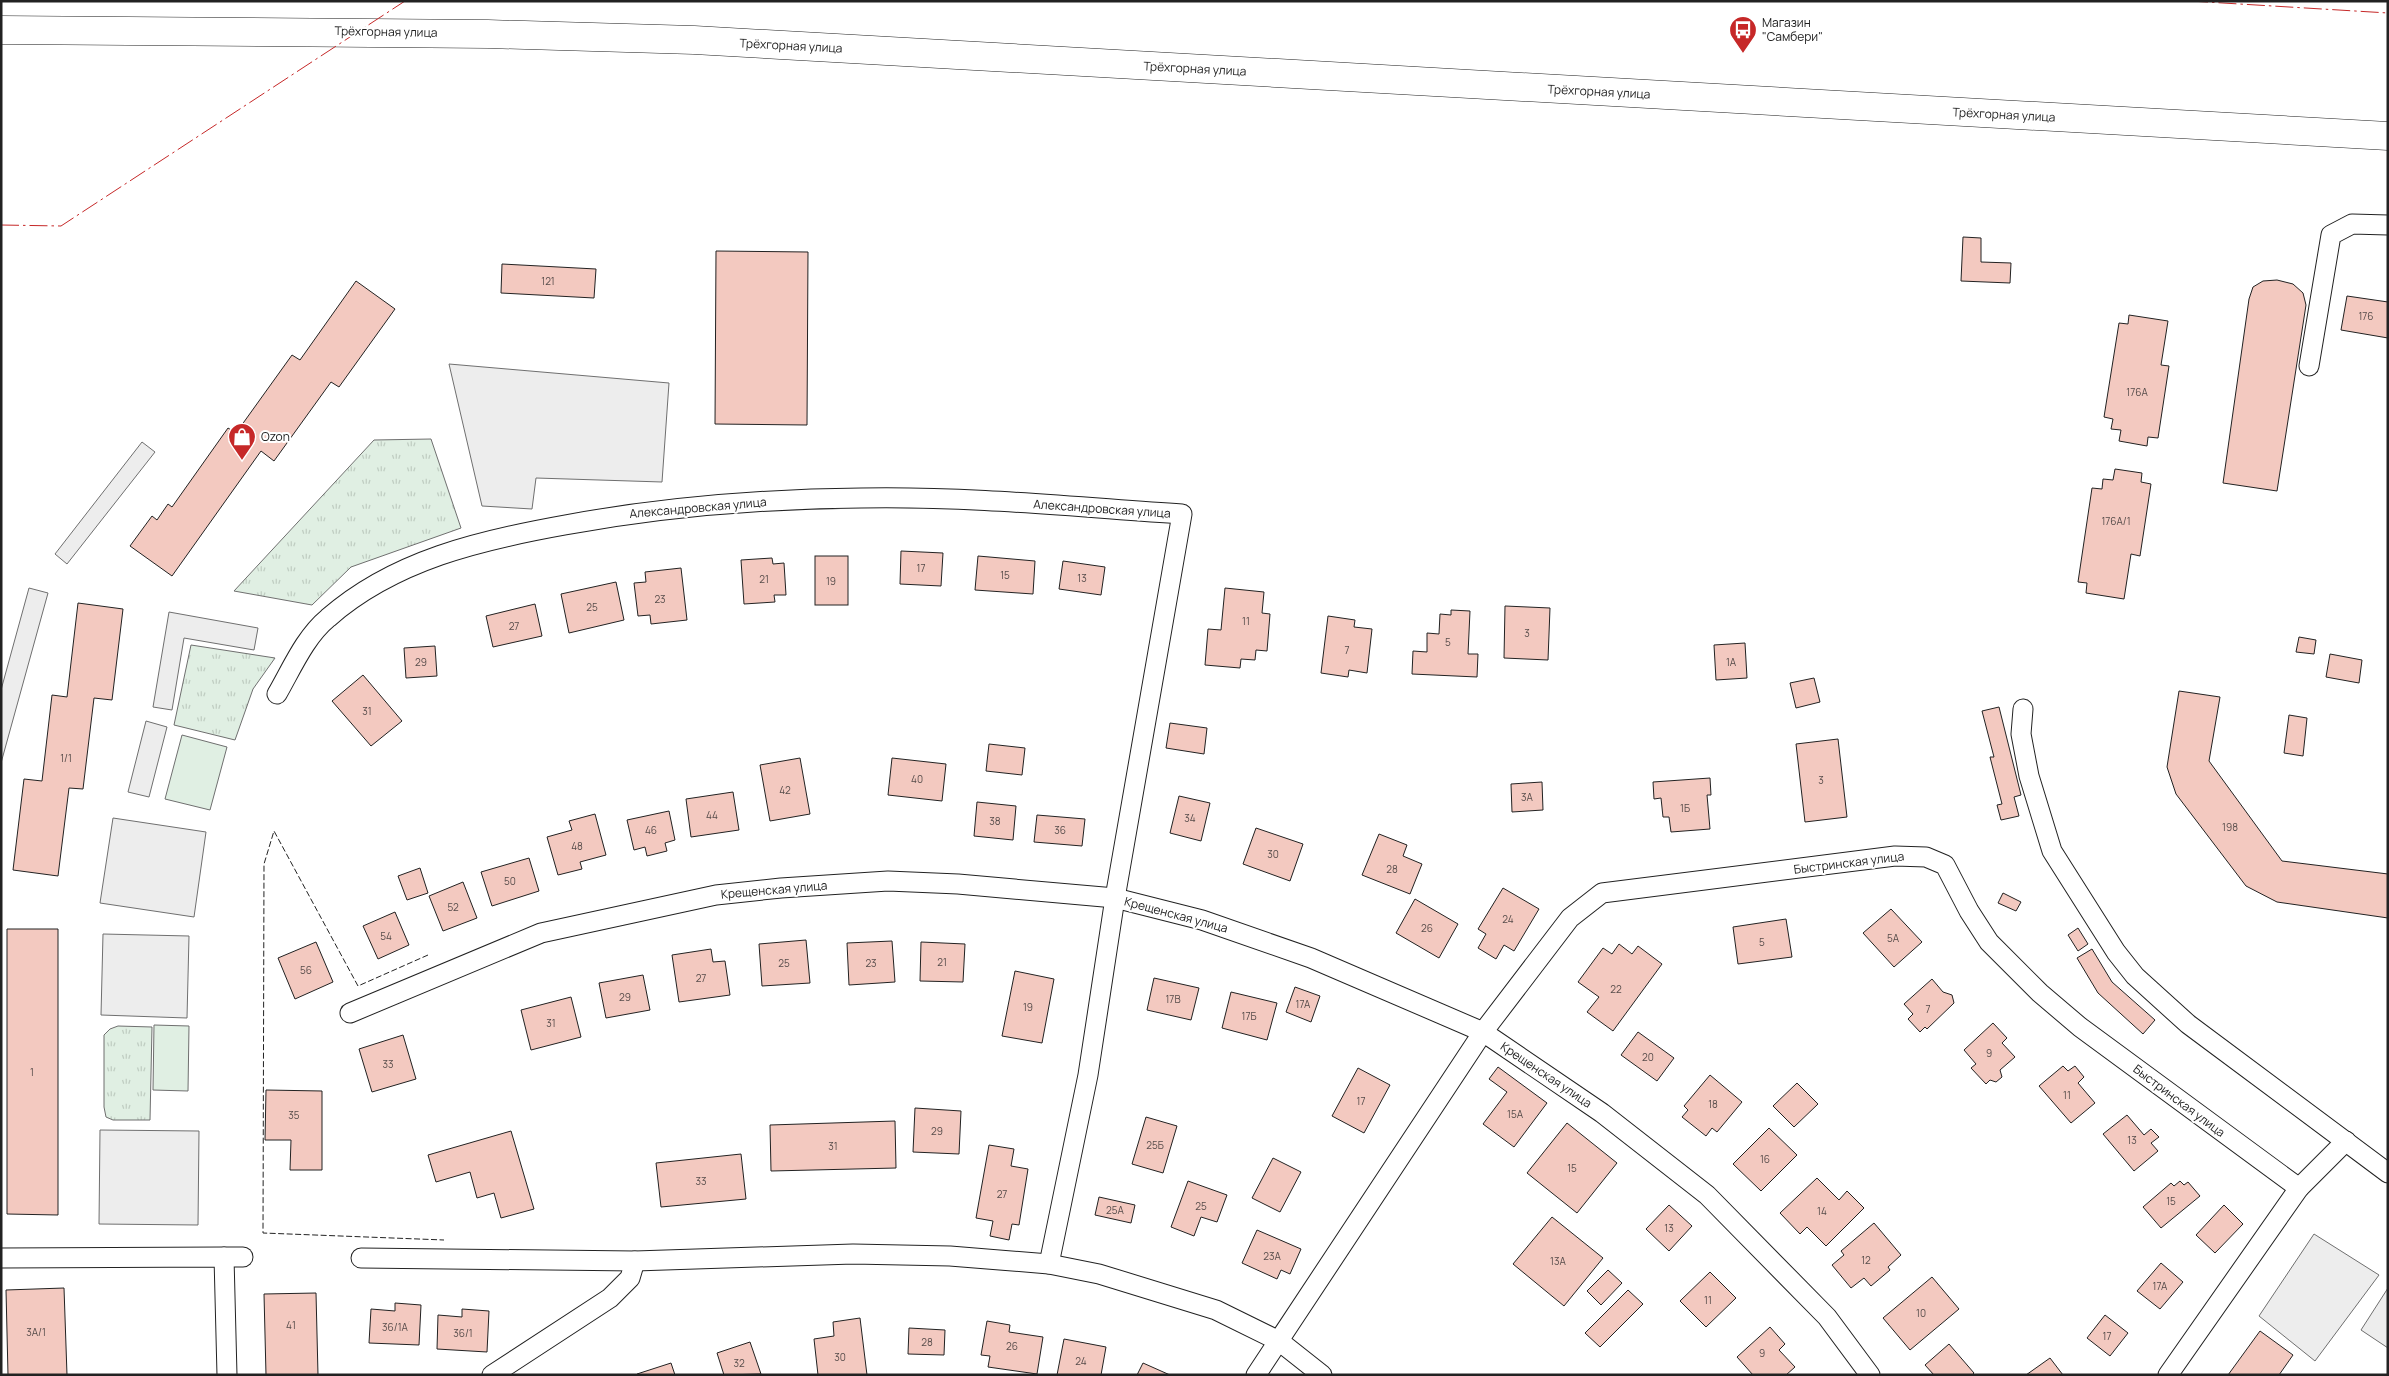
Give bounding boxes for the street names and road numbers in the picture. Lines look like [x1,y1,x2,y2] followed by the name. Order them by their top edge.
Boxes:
[334,22,438,41] street label: Трёхгорная улица
[739,34,843,57] street label: Трёхгорная улица
[1143,57,1247,80] street label: Трёхгорная улица
[1547,80,1651,103] street label: Трёхгорная улица
[1952,103,2056,126] street label: Трёхгорная улица
[629,493,767,522] street label: Александровская улица
[1033,495,1171,522] street label: Александровская улица
[1793,847,1905,878] street label: Быстринская улица
[720,876,828,903] street label: Крещенская улица
[1122,892,1230,937] street label: Крещенская улица
[1497,1038,1595,1111] street label: Крещенская улица
[2130,1060,2229,1141] street label: Быстринская улица

